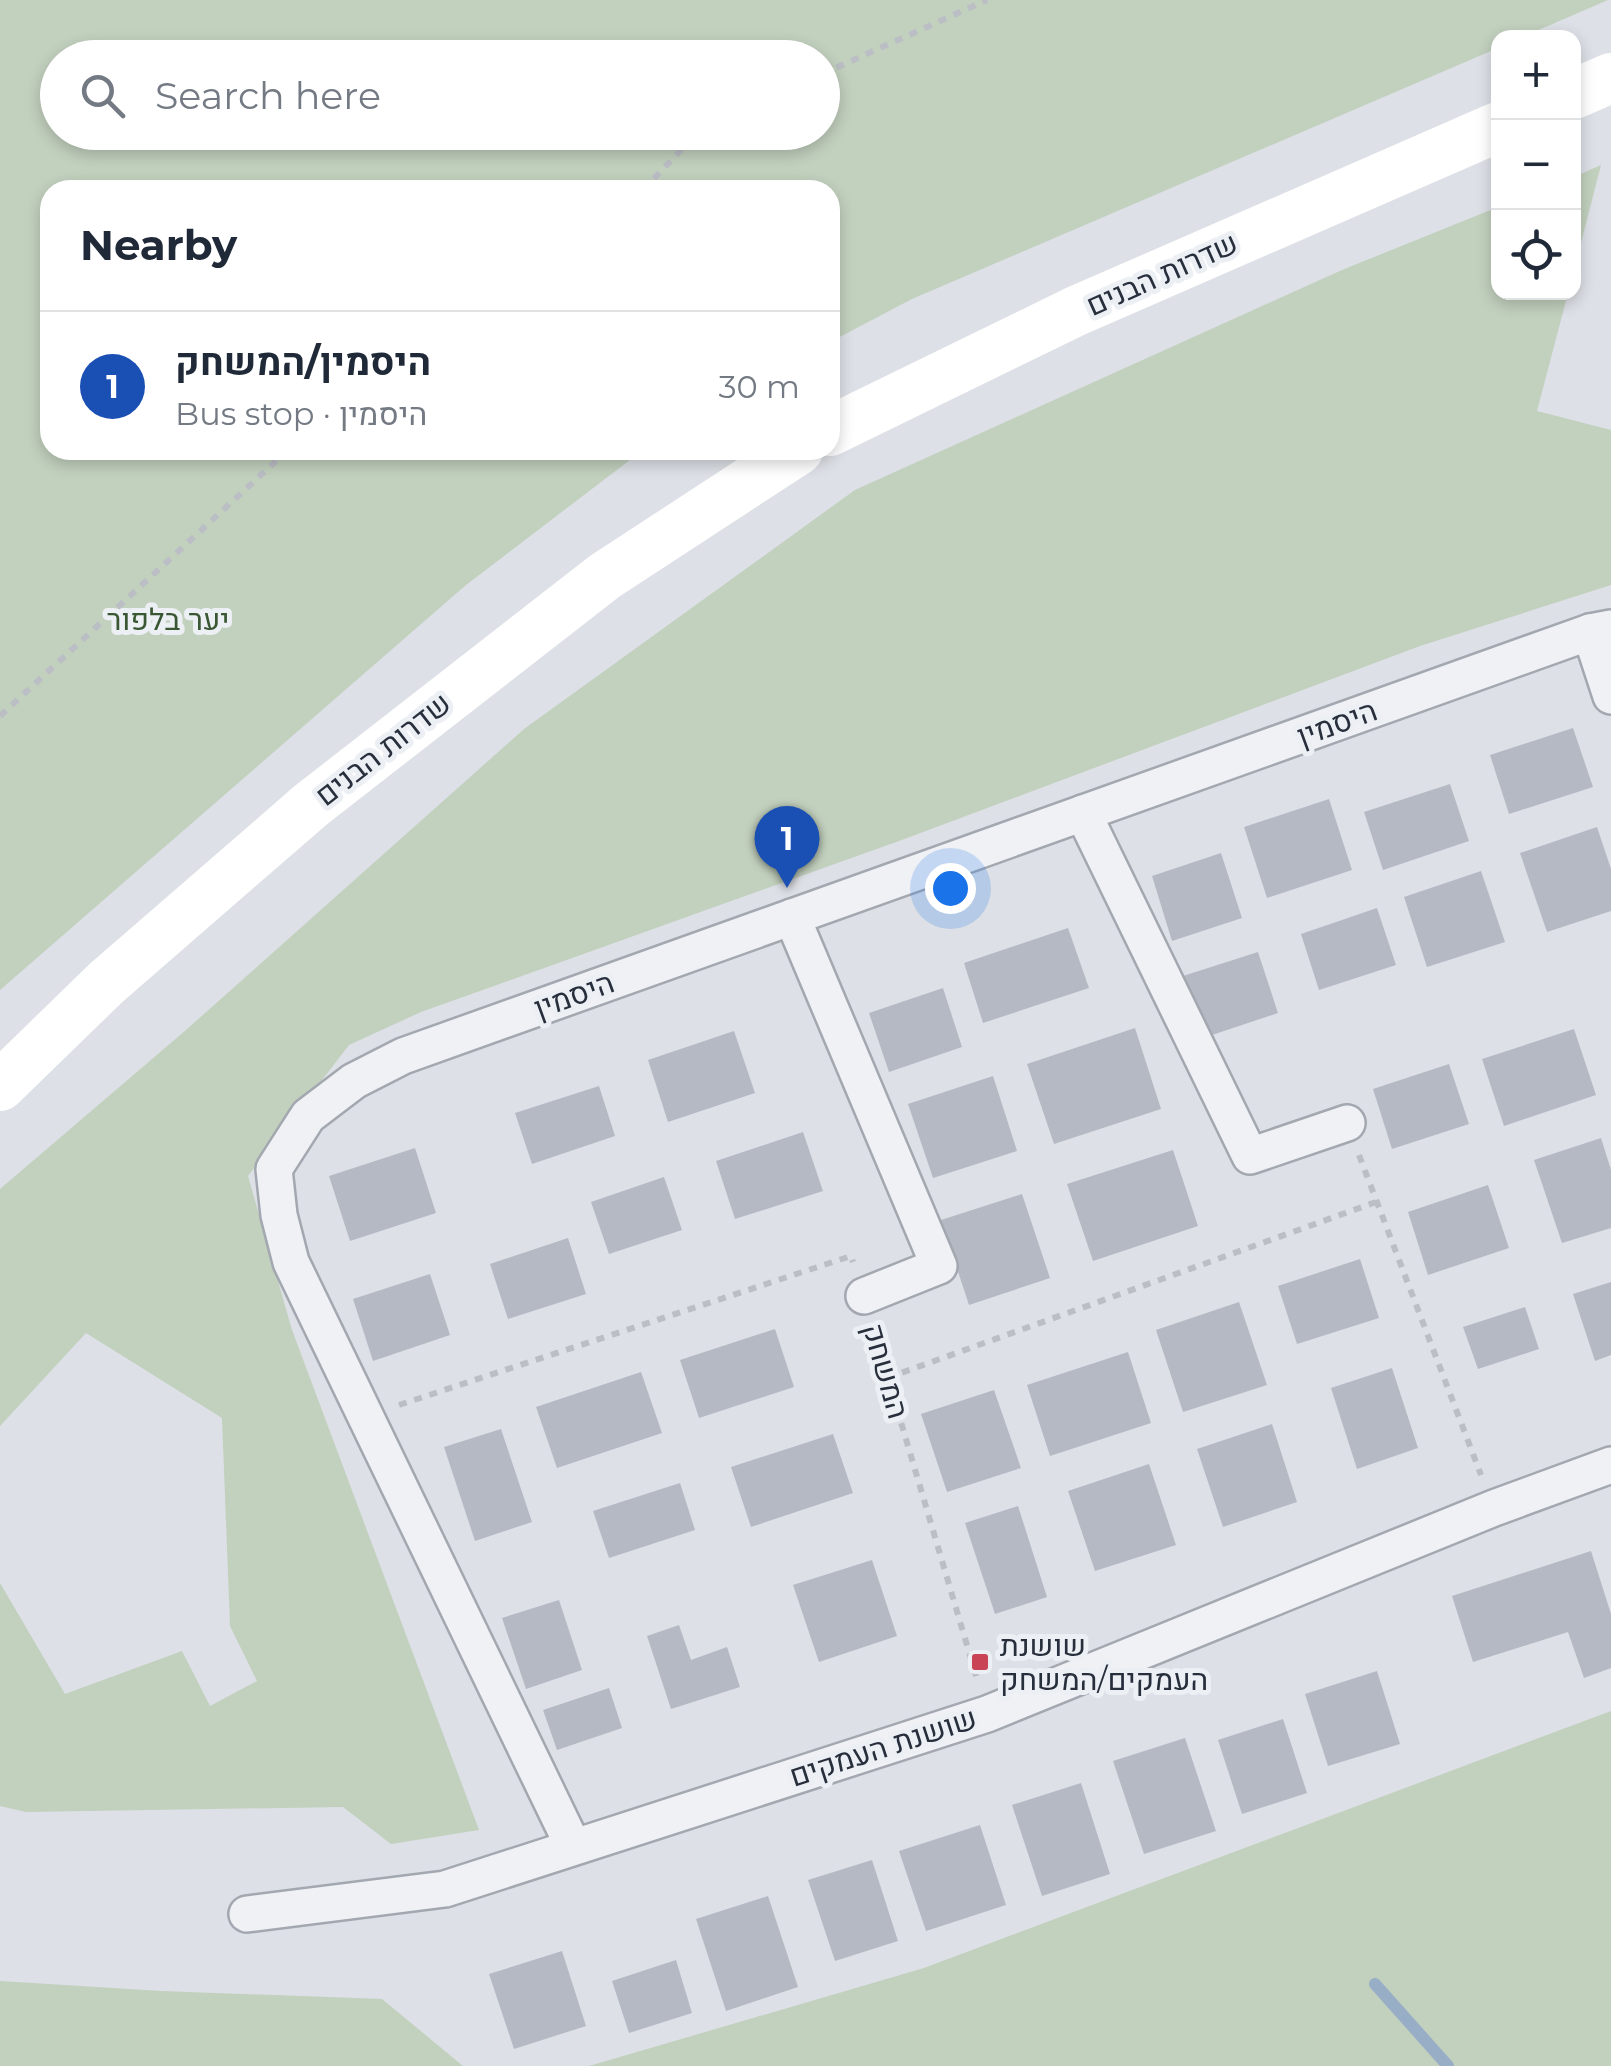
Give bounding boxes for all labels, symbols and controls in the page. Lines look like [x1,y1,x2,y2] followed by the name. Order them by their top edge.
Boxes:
[1491,30,1581,300] map controls
[1491,30,1581,120] button: +
[40,40,840,150] search box
[75,68,130,123] icon: search
[155,72,381,119] text: Search here
[1491,120,1581,210] button: −
[1491,210,1581,300] button: locate
[80,219,237,271] text: Nearby
[1080,224,1244,324] street label: שדרות הבנים
[175,338,431,385] text: היסמין/המשחק
[106,367,119,406] text: 1
[718,367,800,406] text: 30 m
[175,394,427,433] text: Bus stop · היסמין
[107,601,229,638] park label: יער בלפור
[308,685,458,813] street label: שדרות הבנים
[1292,692,1382,754] street label: היסמין
[754,806,820,888] pin: 1
[925,863,976,914] your location
[529,964,619,1026] street label: היסמין
[855,1319,917,1423] street label: המשחק
[1000,1627,1208,1698] place label: שושנת העמקים/המשחק
[969,1651,991,1673] marker: שושנת העמקים/המשחק
[785,1699,981,1795] street label: שושנת העמקים

